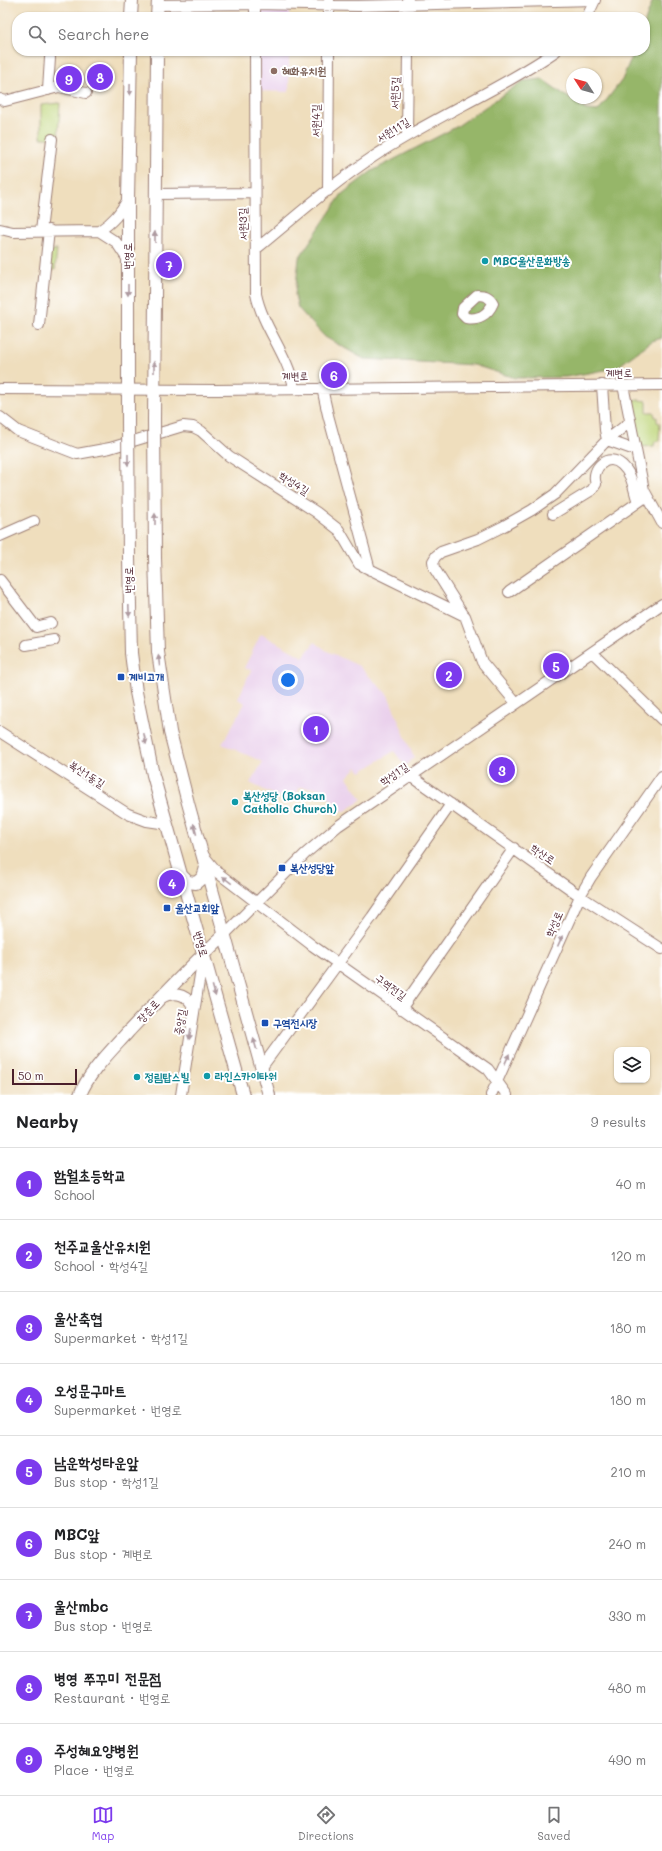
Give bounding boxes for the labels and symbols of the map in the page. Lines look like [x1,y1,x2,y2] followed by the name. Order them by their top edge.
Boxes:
[87,62,113,92] pin: 8
[282,63,326,78] place label: 혜화유치원
[56,64,82,94] pin: 9
[269,66,279,76] marker: 혜화유치원
[566,68,602,104] north arrow
[387,76,402,110] street label: 서원5길
[127,84,134,96] one-way arrow
[308,104,323,138] street label: 서원4길
[373,113,412,146] street label: 서원11길
[234,207,251,241] street label: 서원3길
[152,230,158,243] one-way arrow
[120,243,135,269] street label: 번영로
[156,250,182,280] pin: 7
[493,253,571,268] place label: MBC울산문화방송
[480,256,490,266] marker: MBC울산문화방송
[125,284,131,297] one-way arrow
[151,360,157,373] one-way arrow
[321,360,347,390] pin: 6
[606,365,632,380] street label: 계변로
[282,368,309,383] street label: 계변로
[125,454,131,467] one-way arrow
[276,467,312,498] street label: 학성4길
[151,513,158,525] one-way arrow
[121,567,136,593] street label: 번영로
[126,605,133,617] one-way arrow
[543,651,569,681] pin: 5
[156,655,162,667] one-way arrow
[436,660,462,690] pin: 2
[129,669,165,684] place label: 계비고개
[278,670,298,690] your location
[116,672,126,682] marker: 계비고개
[303,714,329,744] pin: 1
[142,733,148,746] one-way arrow
[489,755,515,785] pin: 3
[66,756,108,791] street label: 복산1동길
[376,758,411,789] street label: 학성1길
[243,788,337,816] place label: 복산성당 (Boksan Catholic Church)
[230,797,240,807] marker: 복산성당 (Boksan Catholic Church)
[192,822,198,834] one-way arrow
[528,840,559,867] street label: 학산로
[290,860,334,875] place label: 복산성당앞
[277,863,287,873] marker: 복산성당앞
[159,868,185,898] pin: 4
[221,875,232,884] one-way arrow
[175,900,219,915] place label: 울산교회앞
[162,903,172,913] marker: 울산교회앞
[541,908,566,939] street label: 학성로
[191,929,212,959] street label: 번영로
[557,935,563,946] one-way arrow
[373,970,410,1003] street label: 구역전길
[211,985,217,997] one-way arrow
[133,996,162,1025] street label: 장춘로
[170,1007,189,1036] street label: 중앙길
[273,1015,317,1030] place label: 구역전시장
[260,1018,270,1028] marker: 구역전시장
[187,1027,193,1040] one-way arrow
[252,1038,258,1050] one-way arrow
[504,1054,510,1065] one-way arrow
[12,1067,77,1086] scale bar
[214,1068,277,1083] place label: 라인스카이타워
[144,1069,190,1084] place label: 정림탑스빌
[202,1071,212,1081] marker: 라인스카이타워
[132,1072,142,1082] marker: 정림탑스빌

